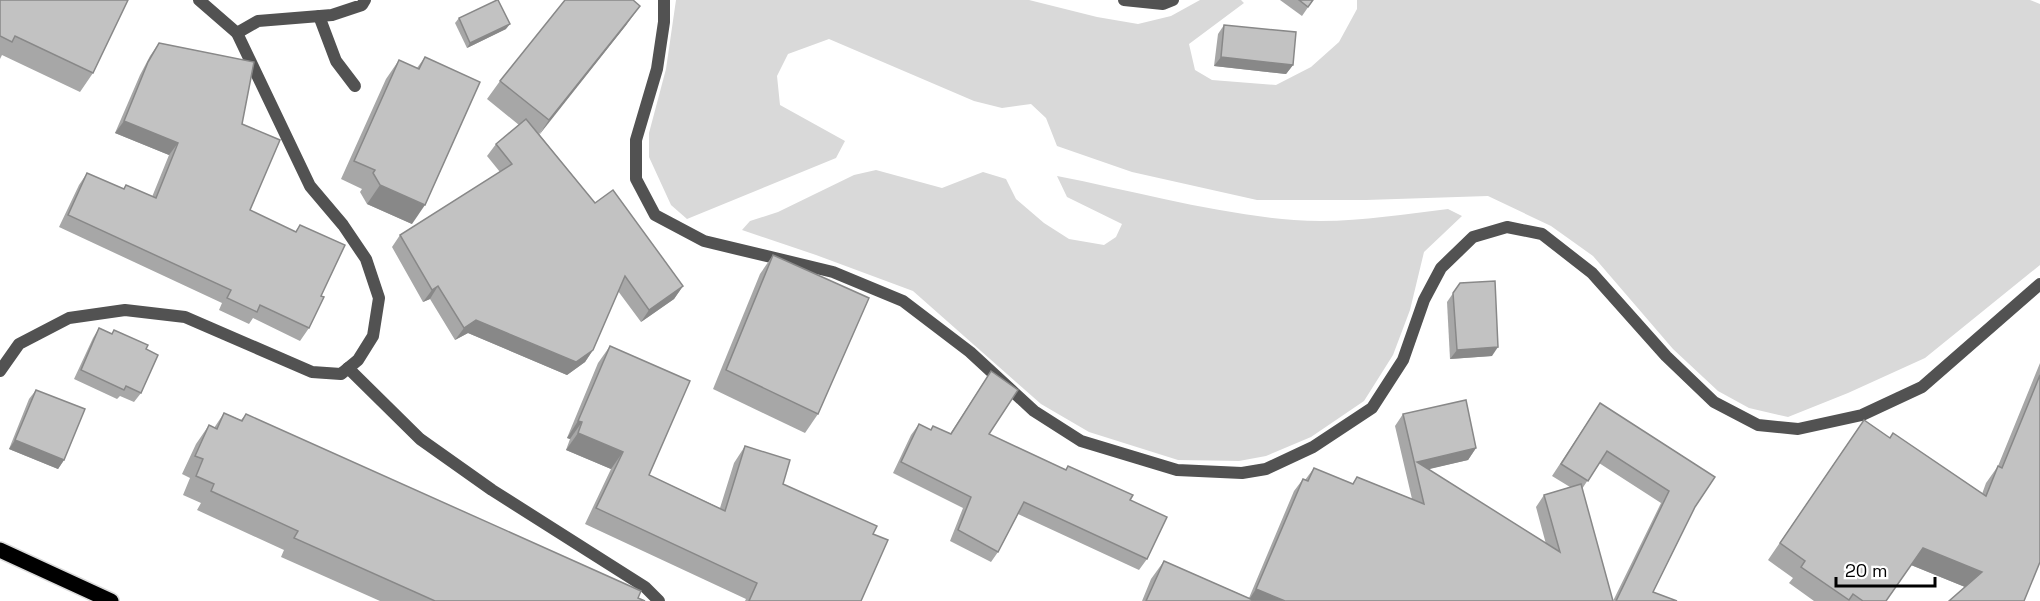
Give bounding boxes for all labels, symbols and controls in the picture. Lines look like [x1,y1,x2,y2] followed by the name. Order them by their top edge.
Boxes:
[1836,550,1935,588] scale bar
[1845,559,1888,582] text: 20 m

